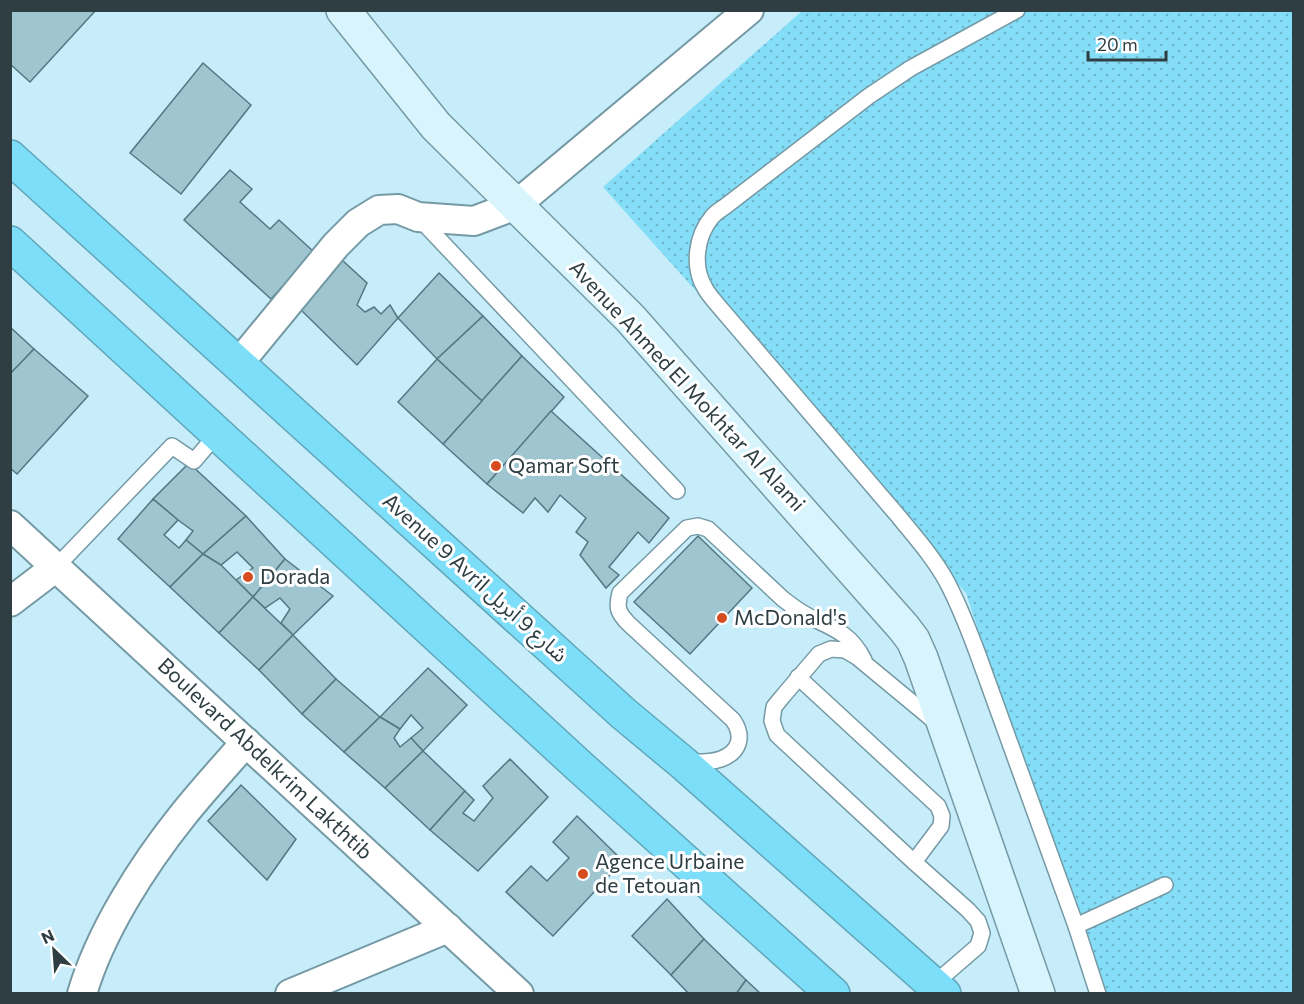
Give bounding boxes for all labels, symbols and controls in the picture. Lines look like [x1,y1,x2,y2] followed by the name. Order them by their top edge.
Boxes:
[1088,24,1166,62] scale bar
[1097,33,1138,55] text: 20 m
[565,254,811,516] street label: Avenue Ahmed El Mokhtar Al Alami
[508,452,619,477] place label: Qamar Soft
[489,459,503,473] marker: Qamar Soft
[376,487,574,669] street label: Avenue 9 Avril شارع 9 أبريل
[260,563,330,588] place label: Dorada
[241,570,255,584] marker: Dorada
[734,604,847,629] place label: McDonald's
[715,611,729,625] marker: McDonald's
[154,652,378,864] street label: Boulevard Abdelkrim Lakthtib
[595,848,744,897] place label: Agence Urbaine de Tetouan
[576,867,590,881] marker: Agence Urbaine de Tetouan
[24,920,84,980] north arrow
[38,925,57,947] text: N

